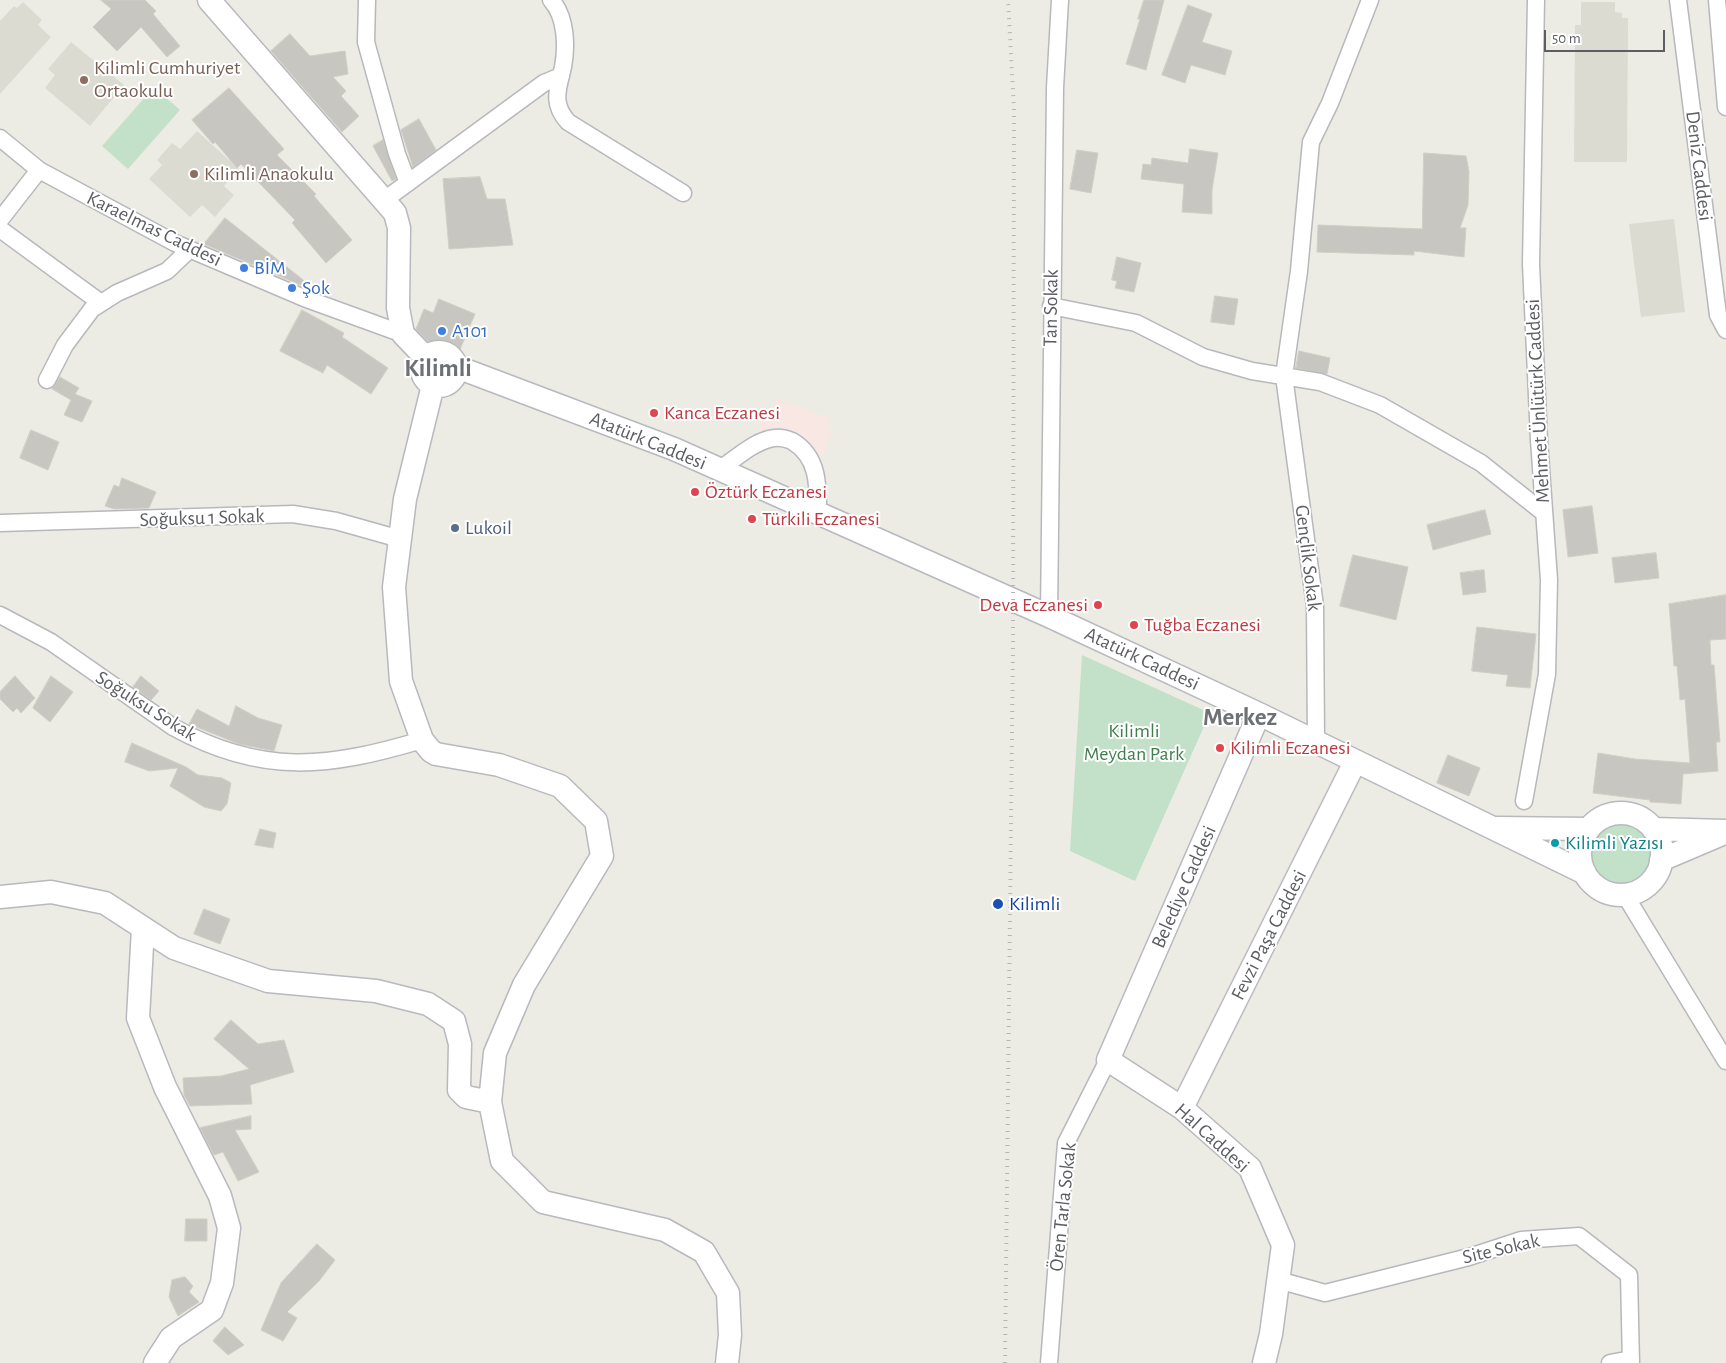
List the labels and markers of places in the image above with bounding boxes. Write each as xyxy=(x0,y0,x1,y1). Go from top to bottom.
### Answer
place label: Kilimli Cumhuriyet Ortaokulu xyxy=(94,56,240,103)
marker: Kilimli Cumhuriyet Ortaokulu xyxy=(78,74,90,86)
place label: Kilimli Anaokulu xyxy=(204,162,334,186)
marker: Kilimli Anaokulu xyxy=(188,168,200,180)
place label: BİM xyxy=(254,256,286,280)
marker: BİM xyxy=(238,262,250,274)
place label: Şok xyxy=(302,276,330,300)
marker: Şok xyxy=(286,282,298,294)
place label: A101 xyxy=(452,319,488,343)
marker: A101 xyxy=(436,325,448,337)
place label: Kanca Eczanesi xyxy=(664,401,780,425)
marker: Kanca Eczanesi xyxy=(648,407,660,419)
place label: Öztürk Eczanesi xyxy=(705,480,827,504)
marker: Öztürk Eczanesi xyxy=(689,486,701,498)
place label: Türkili Eczanesi xyxy=(762,507,880,531)
marker: Türkili Eczanesi xyxy=(746,513,758,525)
place label: Lukoil xyxy=(465,516,512,540)
marker: Lukoil xyxy=(449,522,461,534)
place label: Deva Eczanesi xyxy=(979,593,1088,617)
marker: Deva Eczanesi xyxy=(1092,599,1104,611)
place label: Tuğba Eczanesi xyxy=(1144,613,1261,637)
marker: Tuğba Eczanesi xyxy=(1128,619,1140,631)
place label: Kilimli Eczanesi xyxy=(1230,736,1351,760)
marker: Kilimli Eczanesi xyxy=(1214,742,1226,754)
place label: Kilimli Yazısı xyxy=(1565,831,1663,855)
marker: Kilimli Yazısı xyxy=(1549,837,1561,849)
place label: Kilimli xyxy=(1009,892,1060,916)
marker: Kilimli xyxy=(991,897,1005,911)

